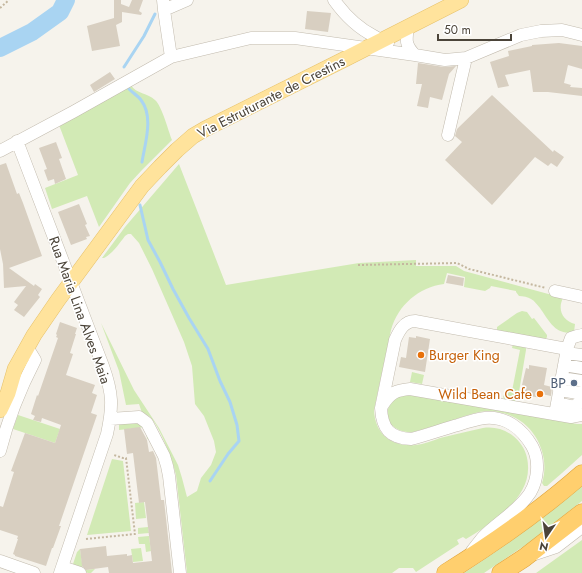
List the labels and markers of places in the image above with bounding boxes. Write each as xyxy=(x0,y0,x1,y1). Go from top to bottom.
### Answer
place label: Burger King xyxy=(429,345,500,365)
marker: Burger King xyxy=(416,350,426,360)
place label: BP xyxy=(551,373,566,393)
marker: BP xyxy=(569,378,579,388)
place label: Wild Bean Cafe xyxy=(438,384,532,404)
marker: Wild Bean Cafe xyxy=(535,389,545,399)

